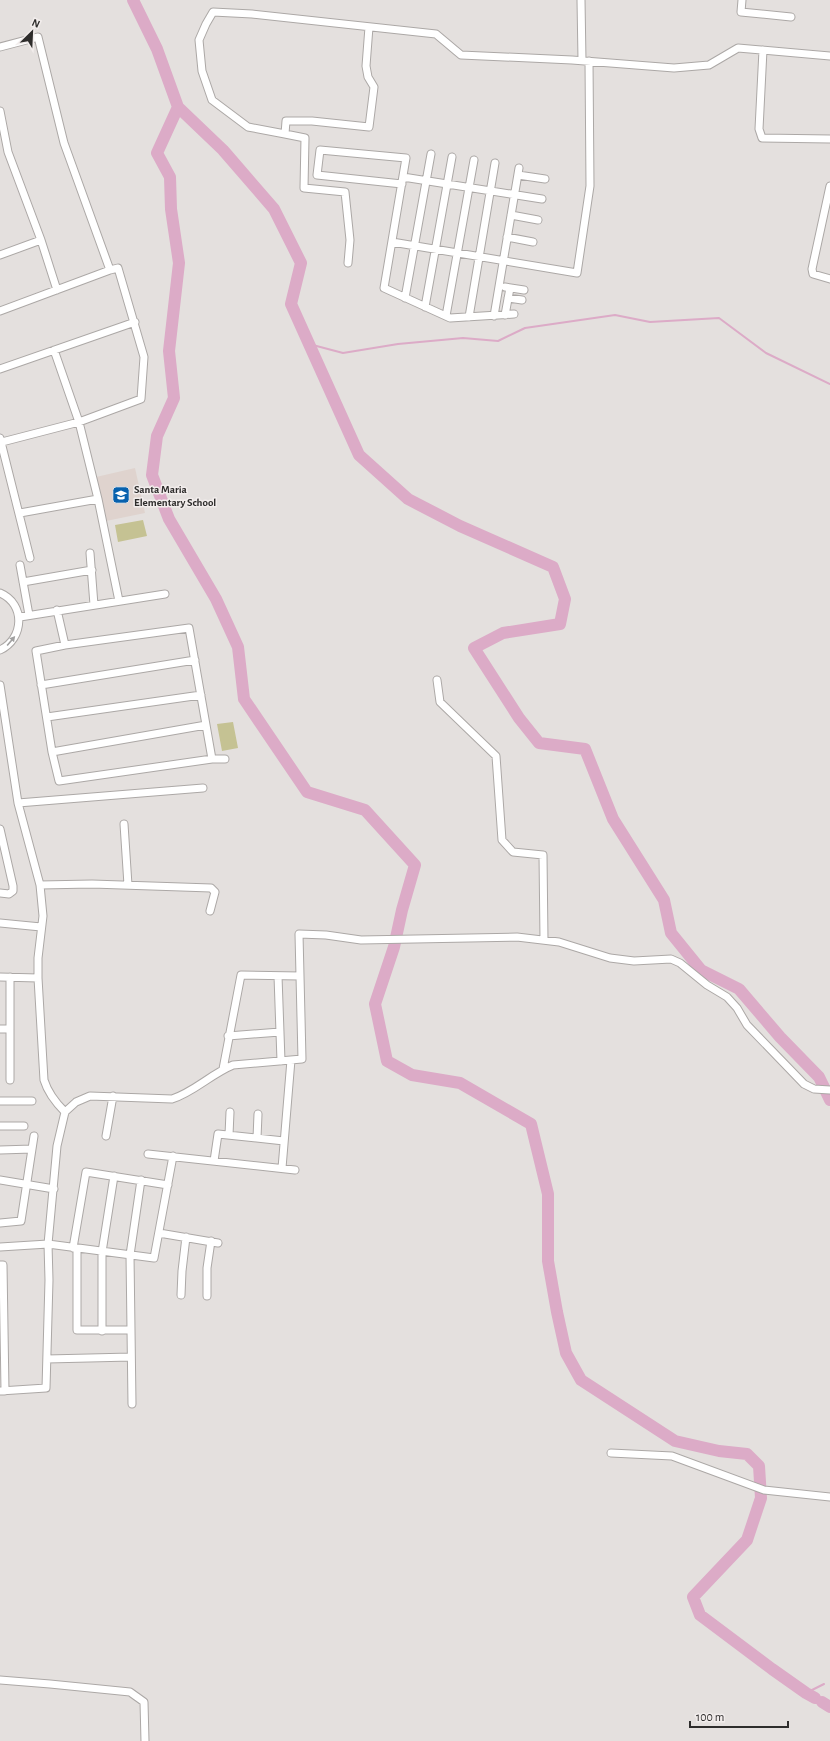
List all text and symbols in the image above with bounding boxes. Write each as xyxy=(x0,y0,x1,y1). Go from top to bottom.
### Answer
north arrow xyxy=(12,12,52,52)
text: N xyxy=(30,17,42,30)
place label: Santa Maria Elementary School xyxy=(134,484,216,508)
school or university icon: Santa Maria Elementary School xyxy=(111,485,131,505)
one-way arrow xyxy=(7,636,16,646)
scale bar xyxy=(690,1703,788,1729)
text: 100 m xyxy=(696,1711,724,1723)

